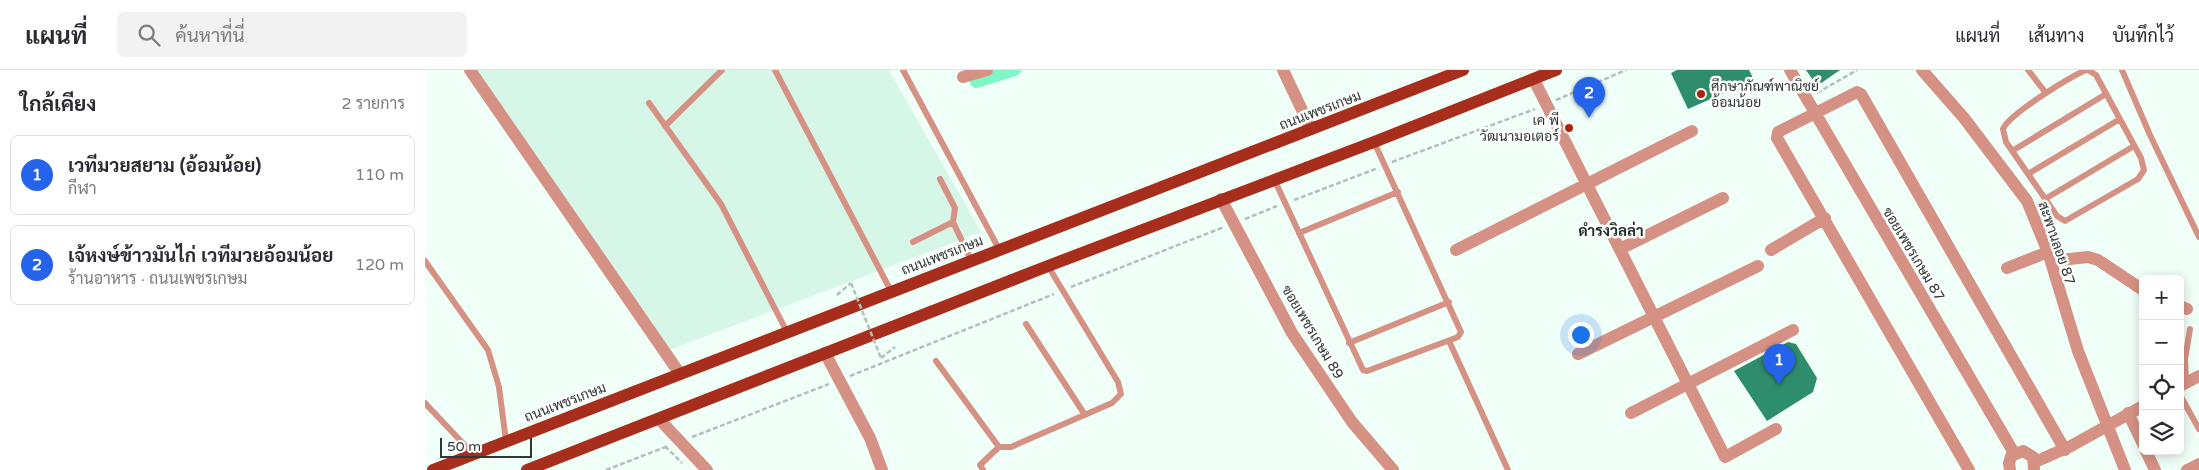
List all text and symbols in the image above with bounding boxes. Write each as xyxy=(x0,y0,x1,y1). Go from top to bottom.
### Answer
search box xyxy=(117,12,467,57)
icon: search xyxy=(135,21,163,49)
text: แผนที่ xyxy=(25,22,87,51)
text: ค้นหาที่นี่ xyxy=(175,25,245,47)
text: แผนที่ xyxy=(1955,25,2000,47)
text: เส้นทาง xyxy=(2028,25,2084,47)
text: บันทึกไว้ xyxy=(2112,25,2174,47)
pin: 2 xyxy=(1573,77,1605,118)
place label: ศึกษาภัณฑ์พาณิชย์ อ้อมน้อย xyxy=(1711,77,1819,111)
street label: ถนนเพชรเกษม xyxy=(1277,87,1363,134)
marker: ศึกษาภัณฑ์พาณิชย์ อ้อมน้อย xyxy=(1695,88,1707,100)
text: ใกล้เคียง xyxy=(20,92,96,117)
text: 2 รายการ xyxy=(341,94,405,114)
place label: เค พี วัฒนามอเตอร์ xyxy=(1480,111,1559,145)
marker: เค พี วัฒนามอเตอร์ xyxy=(1563,122,1575,134)
text: เวทีมวยสยาม (อ้อมน้อย) xyxy=(68,155,261,177)
text: 1 xyxy=(32,165,42,185)
text: 110 m xyxy=(355,165,404,185)
text: กีฬา xyxy=(68,179,97,199)
street label: สะพานลอย 87 xyxy=(2034,199,2079,287)
street label: ซอยเพชรเกษม 87 xyxy=(1879,204,1948,304)
district label: ดำรงวิลล่า xyxy=(1578,221,1644,240)
street label: ถนนเพชรเกษม xyxy=(899,232,985,279)
text: เจ้หงษ์ข้าวมันไก่ เวทีมวยอ้อมน้อย xyxy=(68,245,333,267)
text: 2 xyxy=(32,255,42,275)
text: 120 m xyxy=(355,255,404,275)
text: ร้านอาหาร · ถนนเพชรเกษม xyxy=(68,269,247,289)
map controls xyxy=(2139,275,2184,455)
button: + xyxy=(2139,275,2184,320)
street label: ซอยเพชรเกษม 89 xyxy=(1278,282,1347,382)
button: − xyxy=(2139,320,2184,365)
your location xyxy=(1568,322,1594,348)
pin: 1 xyxy=(1763,344,1795,385)
button: locate xyxy=(2139,365,2184,410)
street label: ถนนเพชรเกษม xyxy=(522,379,608,426)
button: layers xyxy=(2139,410,2184,455)
scale bar xyxy=(440,435,533,458)
text: 50 m xyxy=(447,438,481,455)

